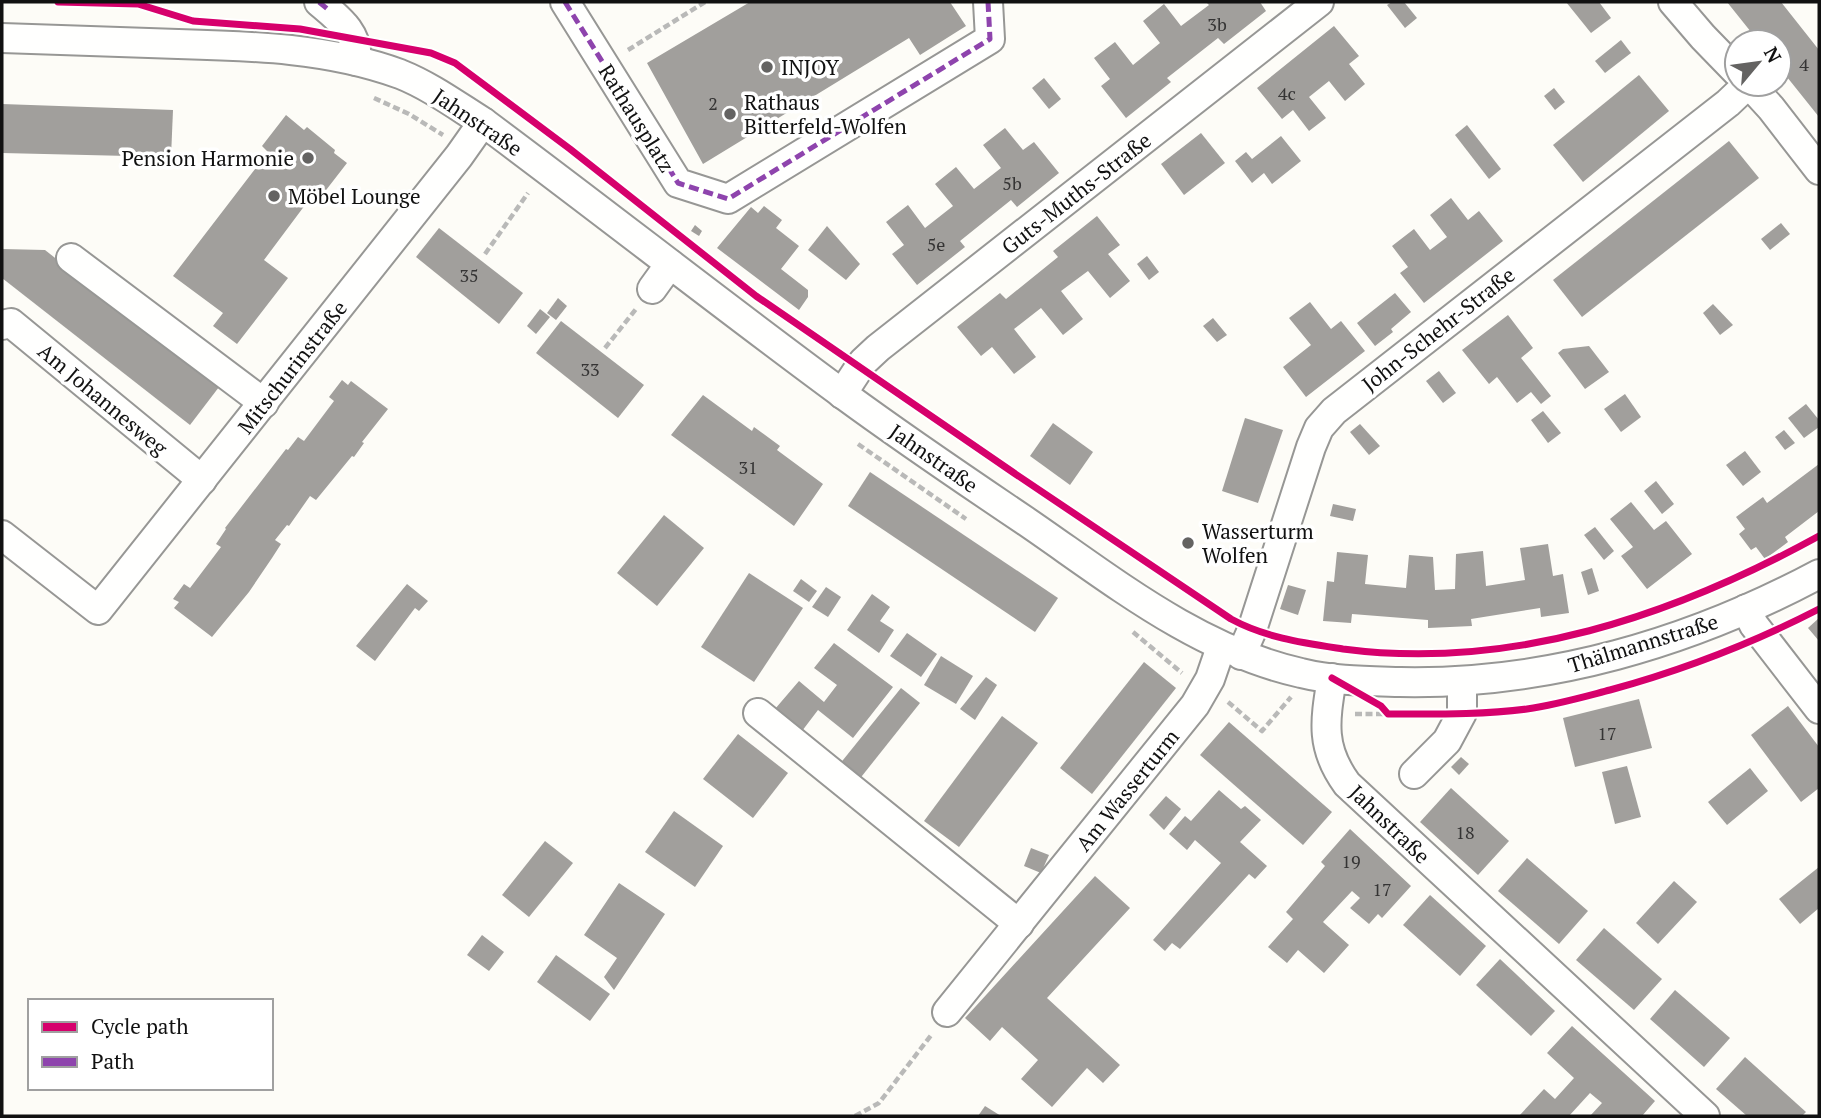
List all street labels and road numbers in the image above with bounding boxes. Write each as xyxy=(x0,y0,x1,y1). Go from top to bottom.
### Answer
street label: Rathausplatz xyxy=(593,59,681,177)
street label: Jahnstraße xyxy=(428,82,528,162)
street label: Guts-Muths-Straße xyxy=(996,126,1156,260)
street label: John-Schehr-Straße xyxy=(1356,261,1520,397)
street label: Mitschurinstraße xyxy=(231,295,353,439)
street label: Am Johannesweg xyxy=(33,337,174,462)
street label: Jahnstraße xyxy=(884,417,984,499)
street label: Thälmannstraße xyxy=(1565,607,1721,679)
street label: Am Wasserturm xyxy=(1069,723,1185,857)
street label: Jahnstraße xyxy=(1344,778,1436,870)

